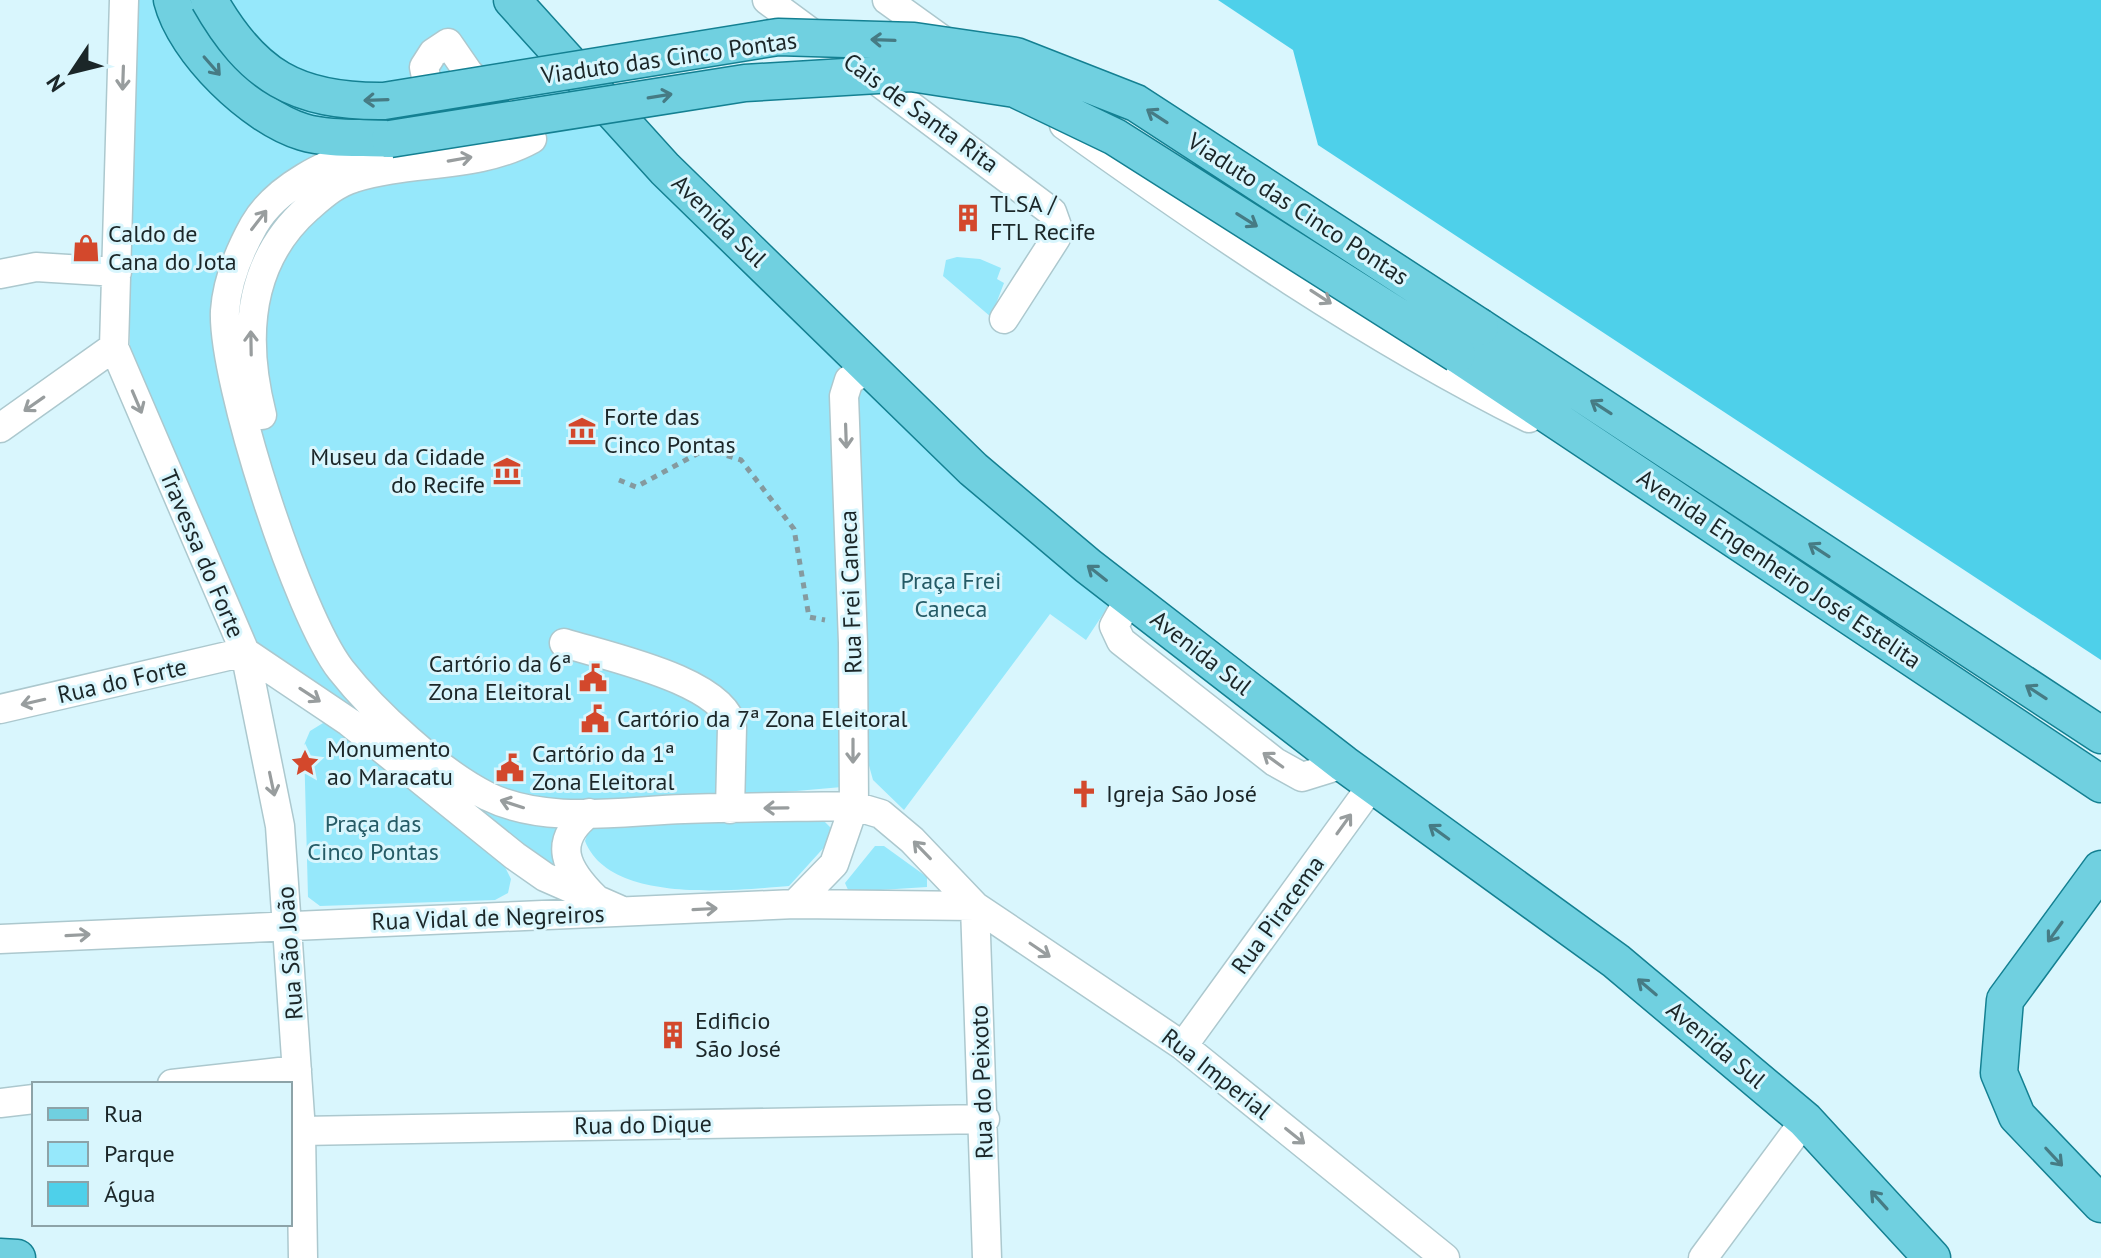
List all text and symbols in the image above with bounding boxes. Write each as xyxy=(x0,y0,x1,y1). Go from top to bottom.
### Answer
street label: Viaduto das Cinco Pontas xyxy=(538,24,799,91)
north arrow xyxy=(32,32,112,112)
one-way arrow xyxy=(870,32,897,48)
street label: Cais de Santa Rita xyxy=(837,46,1005,179)
one-way arrow xyxy=(203,55,221,75)
one-way arrow xyxy=(115,64,130,91)
text: N xyxy=(40,70,71,97)
one-way arrow xyxy=(647,88,672,103)
one-way arrow xyxy=(363,93,390,108)
one-way arrow xyxy=(1146,108,1169,124)
street label: Viaduto das Cinco Pontas xyxy=(1181,125,1415,292)
one-way arrow xyxy=(447,151,473,166)
street label: Avenida Sul xyxy=(665,168,773,274)
place label: TLSA / FTL Recife xyxy=(990,188,1095,247)
building icon: TLSA / FTL Recife xyxy=(953,203,983,233)
one-way arrow xyxy=(251,210,268,231)
one-way arrow xyxy=(1235,212,1257,229)
place label: Caldo de Cana do Jota xyxy=(108,218,237,277)
shop icon: Caldo de Cana do Jota xyxy=(71,233,101,263)
one-way arrow xyxy=(1309,289,1332,305)
one-way arrow xyxy=(243,330,259,357)
one-way arrow xyxy=(131,389,146,413)
one-way arrow xyxy=(24,395,45,412)
one-way arrow xyxy=(1591,399,1613,415)
place label: Forte das Cinco Pontas xyxy=(604,401,736,460)
museum icon: Forte das Cinco Pontas xyxy=(567,416,597,446)
one-way arrow xyxy=(838,422,853,449)
place label: Museu da Cidade do Recife xyxy=(310,441,485,500)
museum icon: Museu da Cidade do Recife xyxy=(492,456,522,486)
street label: Avenida Engenheiro José Estelita xyxy=(1631,462,1927,675)
street label: Travessa do Forte xyxy=(153,465,252,642)
street label: Rua Frei Caneca xyxy=(832,510,869,674)
one-way arrow xyxy=(1808,541,1830,558)
park label: Praça Frei Caneca xyxy=(901,565,1001,624)
one-way arrow xyxy=(1087,565,1108,582)
street label: Avenida Sul xyxy=(1144,603,1258,702)
place label: Cartório da 6ª Zona Eleitoral xyxy=(429,648,571,707)
street label: Rua do Forte xyxy=(54,651,190,710)
public building icon: Cartório da 6ª Zona Eleitoral xyxy=(578,663,608,693)
one-way arrow xyxy=(2025,684,2048,700)
one-way arrow xyxy=(298,687,321,703)
one-way arrow xyxy=(20,695,46,710)
place label: Cartório da 7ª Zona Eleitoral xyxy=(617,703,908,734)
public building icon: Cartório da 7ª Zona Eleitoral xyxy=(580,704,610,734)
place label: Monumento ao Maracatu xyxy=(327,733,453,792)
one-way arrow xyxy=(846,737,861,764)
place label: Cartório da 1ª Zona Eleitoral xyxy=(532,738,674,797)
place icon: Monumento ao Maracatu xyxy=(290,748,320,778)
one-way arrow xyxy=(1263,751,1285,768)
public building icon: Cartório da 1ª Zona Eleitoral xyxy=(495,753,525,783)
one-way arrow xyxy=(265,770,280,796)
place label: Igreja São José xyxy=(1106,778,1257,809)
church icon: Igreja São José xyxy=(1069,779,1099,809)
one-way arrow xyxy=(500,796,526,811)
one-way arrow xyxy=(763,800,790,815)
park label: Praça das Cinco Pontas xyxy=(307,808,439,867)
one-way arrow xyxy=(1335,814,1352,835)
one-way arrow xyxy=(1428,823,1450,840)
one-way arrow xyxy=(912,840,931,860)
street label: Rua Piracema xyxy=(1224,849,1331,980)
street label: Rua São João xyxy=(269,885,310,1021)
street label: Rua Vidal de Negreiros xyxy=(371,898,605,937)
one-way arrow xyxy=(691,901,718,916)
one-way arrow xyxy=(2047,921,2064,942)
one-way arrow xyxy=(64,928,91,943)
one-way arrow xyxy=(1029,942,1051,958)
one-way arrow xyxy=(1637,978,1658,996)
street label: Avenida Sul xyxy=(1660,994,1772,1095)
street label: Rua do Peixoto xyxy=(963,1004,1000,1160)
place label: Edificio São José xyxy=(695,1005,781,1064)
building icon: Edificio São José xyxy=(658,1020,688,1050)
street label: Rua Imperial xyxy=(1155,1021,1277,1126)
legend xyxy=(32,1082,292,1226)
text: Rua xyxy=(104,1098,143,1129)
street label: Rua do Dique xyxy=(574,1108,712,1141)
one-way arrow xyxy=(1284,1127,1305,1145)
text: Parque xyxy=(104,1138,175,1169)
one-way arrow xyxy=(2045,1147,2064,1167)
text: Água xyxy=(104,1178,155,1209)
one-way arrow xyxy=(1871,1191,1889,1211)

